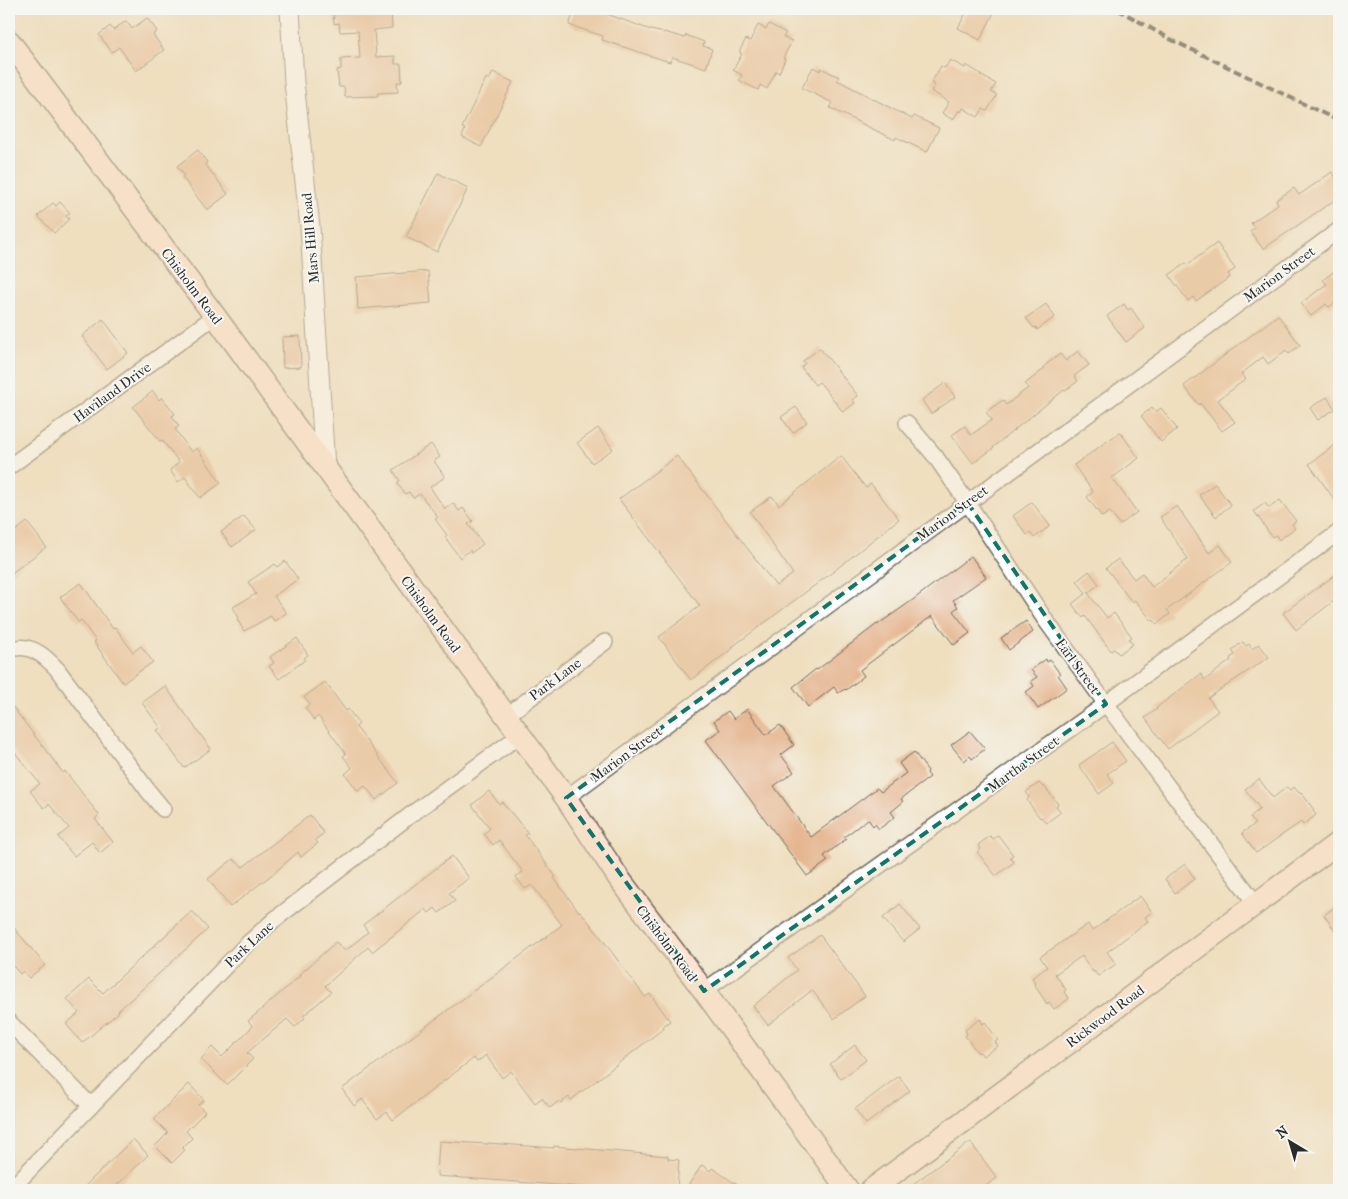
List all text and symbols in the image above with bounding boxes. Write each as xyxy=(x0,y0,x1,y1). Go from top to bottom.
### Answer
street label: Mars Hill Road xyxy=(298,192,323,284)
street label: Marion Street xyxy=(1240,243,1318,306)
street label: Chisholm Road xyxy=(157,245,226,328)
street label: Haviland Drive xyxy=(70,359,154,426)
street label: Marion Street xyxy=(913,482,991,545)
street label: Chisholm Road xyxy=(397,572,464,656)
street label: Earl Street xyxy=(1052,635,1103,697)
street label: Park Lane xyxy=(526,654,585,704)
street label: Marion Street xyxy=(587,723,665,786)
street label: Martha Street xyxy=(984,733,1063,796)
street label: Chisholm Road xyxy=(632,902,701,985)
street label: Park Lane xyxy=(221,917,277,971)
street label: Rickwood Road xyxy=(1063,981,1148,1051)
north arrow xyxy=(1266,1116,1316,1166)
text: N xyxy=(1273,1122,1292,1142)

